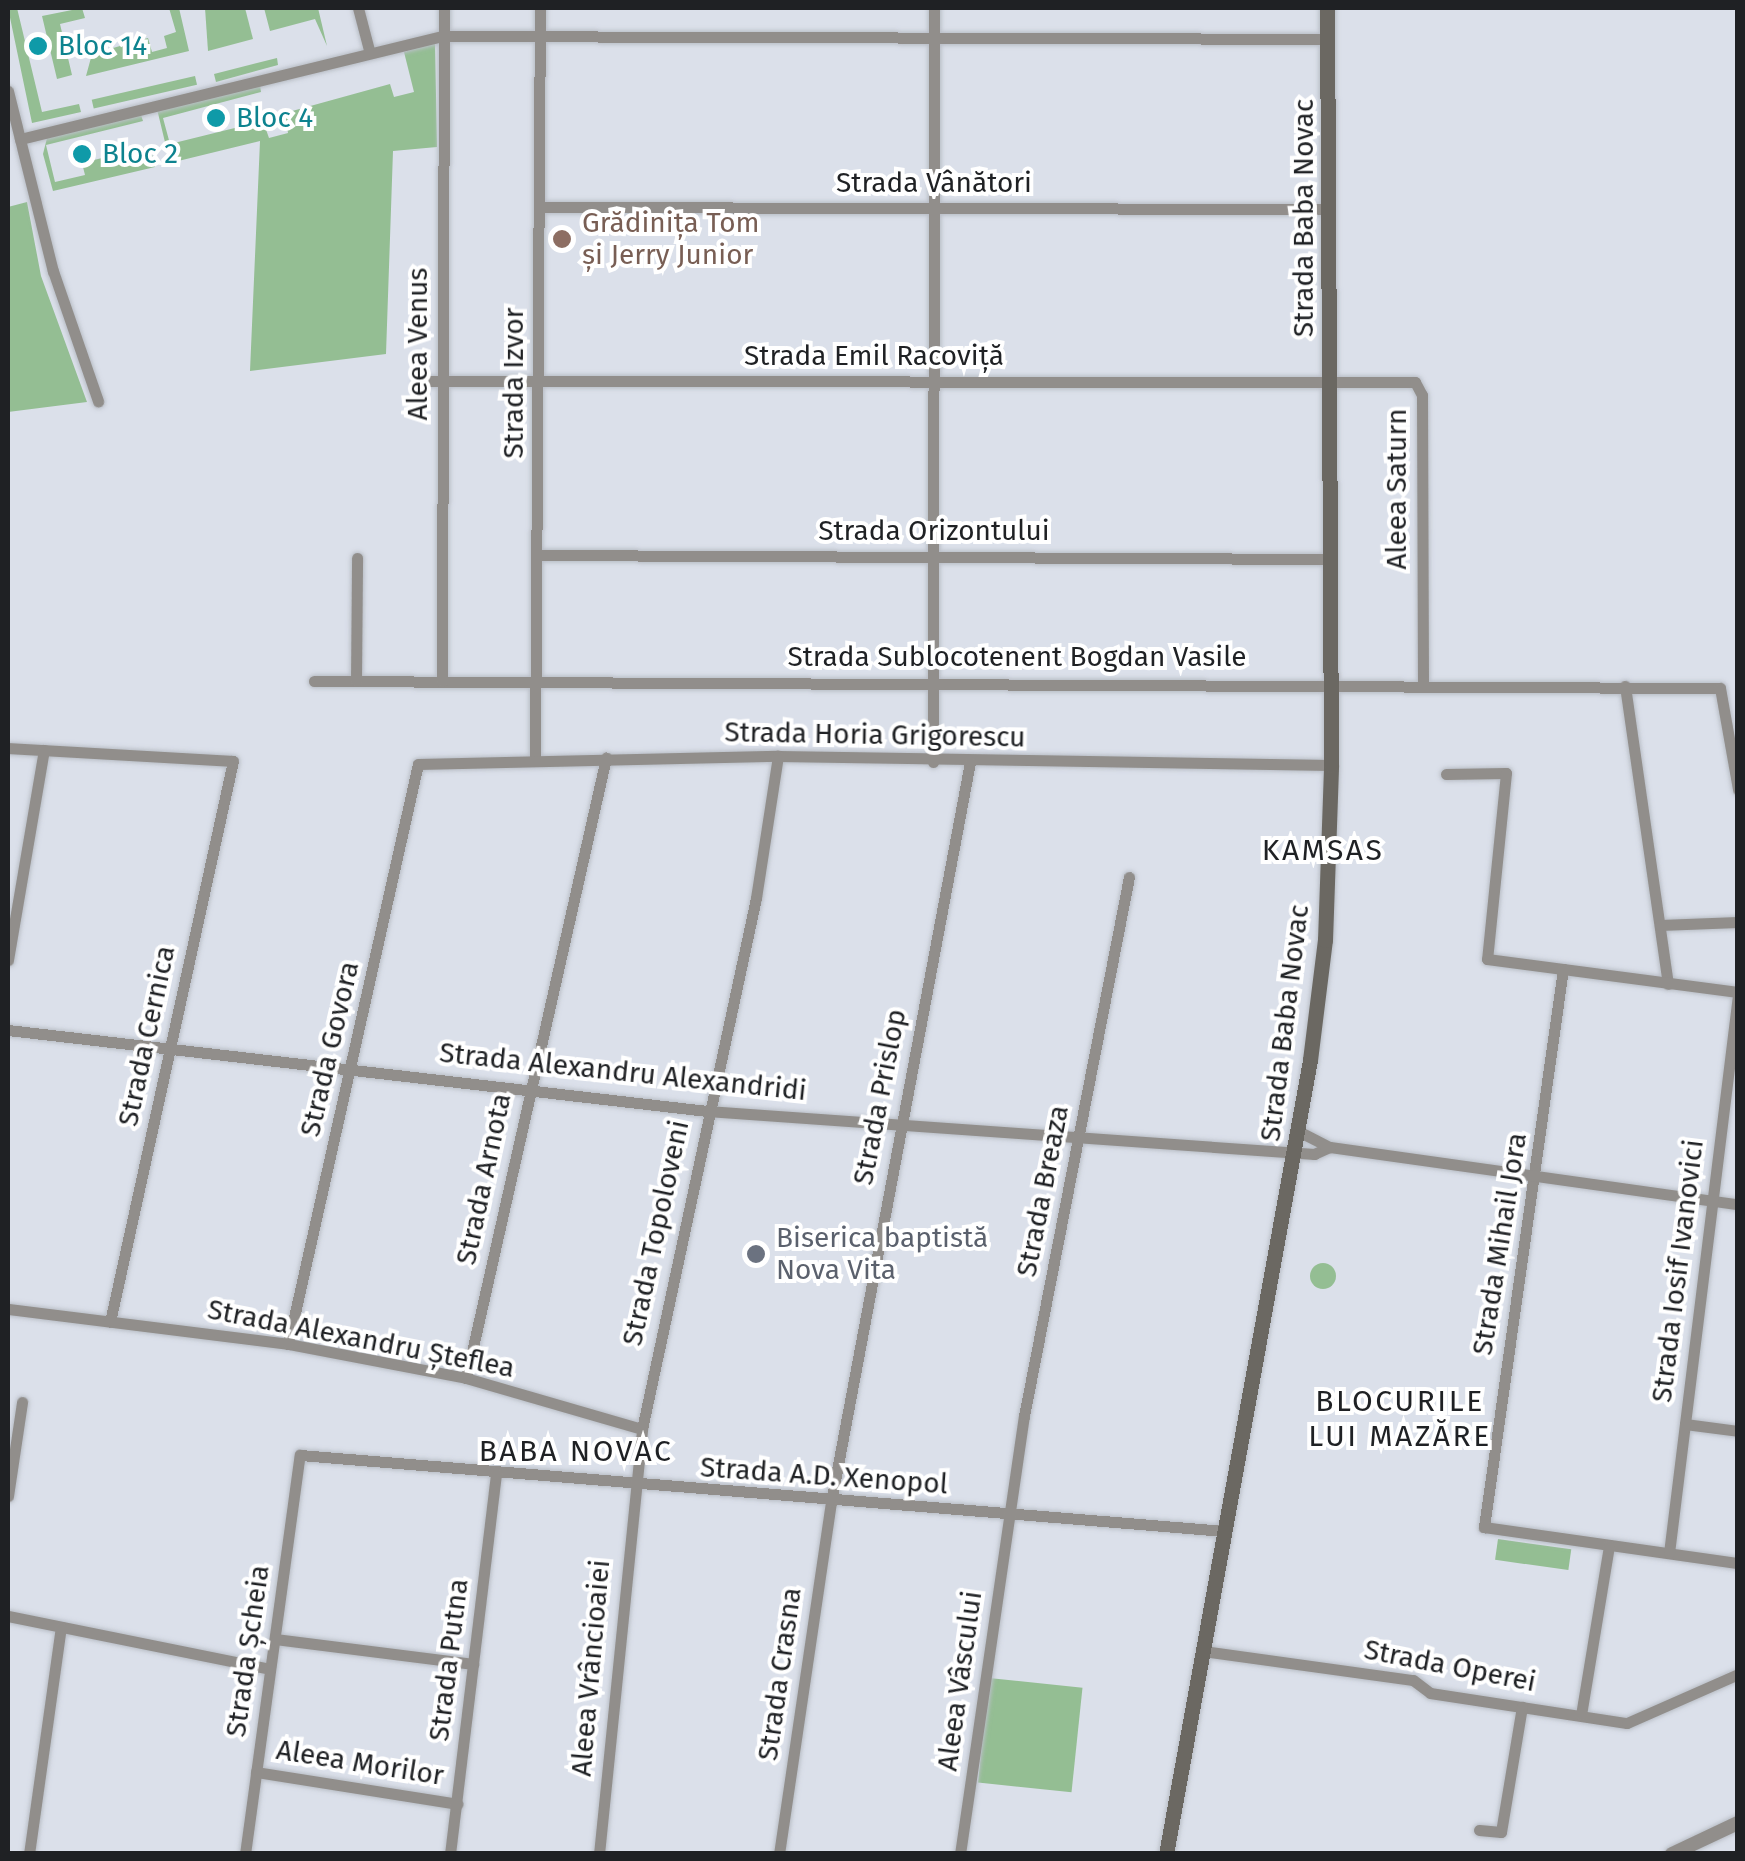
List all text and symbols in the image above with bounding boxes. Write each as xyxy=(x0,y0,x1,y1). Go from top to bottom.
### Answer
place label: Bloc 14 xyxy=(58,29,147,63)
marker: Bloc 14 xyxy=(27,35,49,57)
street label: Strada Baba Novac xyxy=(1287,99,1321,337)
place label: Bloc 4 xyxy=(236,101,313,135)
marker: Bloc 4 xyxy=(205,107,227,129)
place label: Bloc 2 xyxy=(102,137,178,171)
marker: Bloc 2 xyxy=(71,143,93,165)
street label: Strada Vânători xyxy=(836,166,1032,200)
place label: Grădinița Tom și Jerry Junior xyxy=(582,206,760,272)
marker: Grădinița Tom și Jerry Junior xyxy=(551,228,573,250)
street label: Aleea Venus xyxy=(401,268,435,420)
street label: Strada Izvor xyxy=(497,307,531,459)
street label: Strada Emil Racoviță xyxy=(744,339,1004,373)
street label: Aleea Saturn xyxy=(1380,408,1414,570)
street label: Strada Orizontului xyxy=(818,514,1050,548)
street label: Strada Sublocotenent Bogdan Vasile xyxy=(787,640,1247,674)
street label: Strada Horia Grigorescu xyxy=(724,716,1026,754)
district label: KAMSAS xyxy=(1262,832,1384,868)
street label: Strada Baba Novac xyxy=(1254,903,1316,1143)
street label: Strada Cernica xyxy=(111,943,183,1129)
street label: Strada Govora xyxy=(294,958,366,1140)
street label: Strada Prislop xyxy=(846,1006,914,1188)
street label: Strada Alexandru Alexandridi xyxy=(438,1036,808,1108)
street label: Strada Arnota xyxy=(449,1090,519,1268)
street label: Strada Breaza xyxy=(1010,1102,1076,1280)
street label: Strada Topoloveni xyxy=(616,1117,696,1349)
street label: Strada Mihail Jora xyxy=(1466,1130,1534,1358)
street label: Strada Iosif Ivanovici xyxy=(1645,1138,1711,1404)
place label: Biserica baptistă Nova Vita xyxy=(776,1221,988,1287)
marker: Biserica baptistă Nova Vita xyxy=(745,1243,767,1265)
street label: Strada Alexandru Șteflea xyxy=(205,1293,517,1385)
district label: BLOCURILE LUI MAZĂRE xyxy=(1308,1383,1492,1454)
district label: BABA NOVAC xyxy=(479,1433,673,1469)
street label: Strada A.D. Xenopol xyxy=(699,1451,949,1501)
street label: Aleea Vrâncioaiei xyxy=(565,1558,617,1778)
street label: Strada Șcheia xyxy=(219,1563,277,1739)
street label: Strada Putna xyxy=(422,1577,476,1743)
street label: Strada Crasna xyxy=(751,1585,809,1763)
street label: Aleea Vâscului xyxy=(931,1589,989,1773)
street label: Strada Operei xyxy=(1361,1633,1539,1699)
street label: Aleea Morilor xyxy=(274,1733,446,1793)

